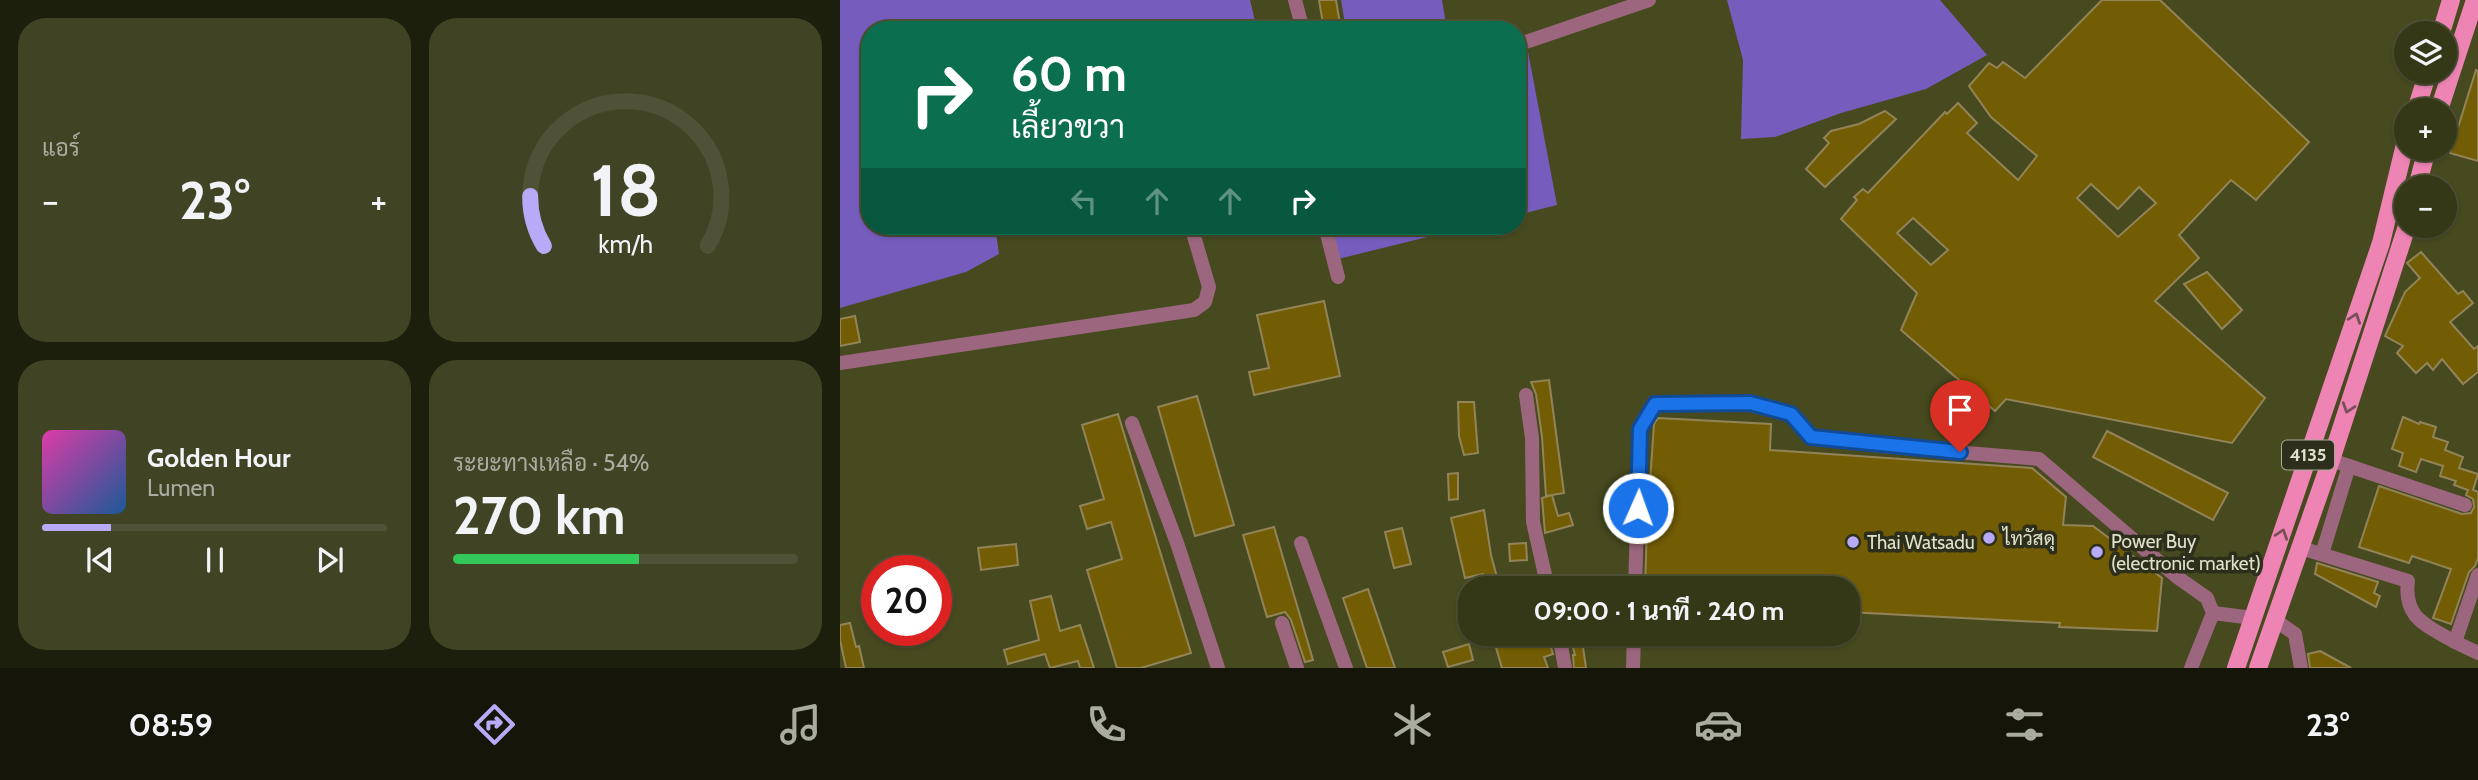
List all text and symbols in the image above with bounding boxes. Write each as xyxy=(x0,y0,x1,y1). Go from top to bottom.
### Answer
map controls xyxy=(2394,21,2457,238)
button: layers xyxy=(2394,21,2457,84)
text: 60 m xyxy=(1011,44,1127,103)
icon: right xyxy=(896,49,987,140)
button: + xyxy=(2394,98,2457,161)
text: เลี้ยวขวา xyxy=(1011,107,1125,146)
text: แอร์ xyxy=(42,134,80,162)
text: 18 xyxy=(590,146,661,234)
text: 23° xyxy=(179,169,250,232)
button: − xyxy=(2394,175,2457,238)
text: − xyxy=(42,177,59,224)
text: + xyxy=(370,177,387,224)
icon: left xyxy=(1065,182,1103,220)
icon: ahead xyxy=(1138,182,1176,220)
icon: ahead xyxy=(1211,182,1249,220)
icon: right xyxy=(1284,182,1322,220)
text: km/h xyxy=(598,229,653,259)
one-way arrow xyxy=(2347,313,2361,325)
pin xyxy=(1930,380,1990,452)
icon: arrive xyxy=(1941,391,1979,429)
one-way arrow xyxy=(2342,402,2356,414)
road number: 4135 xyxy=(2282,440,2334,470)
text: Golden Hour xyxy=(147,442,290,474)
text: ระยะทางเหลือ · 54% xyxy=(453,449,649,477)
position arrow xyxy=(1601,471,1675,545)
text: Lumen xyxy=(147,474,215,502)
text: 270 km xyxy=(453,484,625,547)
place label: ไทวัสดุ xyxy=(2001,526,2055,551)
one-way arrow xyxy=(2274,528,2288,540)
marker: ไทวัสดุ xyxy=(1981,530,1997,546)
place label: Power Buy (electronic market) xyxy=(2111,530,2261,575)
place label: Thai Watsadu xyxy=(1867,531,1975,554)
marker: Thai Watsadu xyxy=(1845,534,1861,550)
icon: previous xyxy=(81,541,119,579)
icon: pause xyxy=(196,541,234,579)
icon: next xyxy=(311,541,349,579)
marker: Power Buy (electronic market) xyxy=(2089,544,2105,560)
speed limit sign: 20 xyxy=(861,555,952,646)
text: 09:00 · 1 นาที · 240 m xyxy=(1534,595,1784,627)
icon: directions xyxy=(470,700,519,749)
icon: music xyxy=(776,700,825,749)
icon: phone xyxy=(1082,700,1131,749)
icon: climate xyxy=(1388,700,1437,749)
icon: car xyxy=(1694,700,1743,749)
icon: filters xyxy=(2000,700,2049,749)
text: 08:59 xyxy=(129,705,213,744)
text: 23° xyxy=(2306,705,2349,744)

